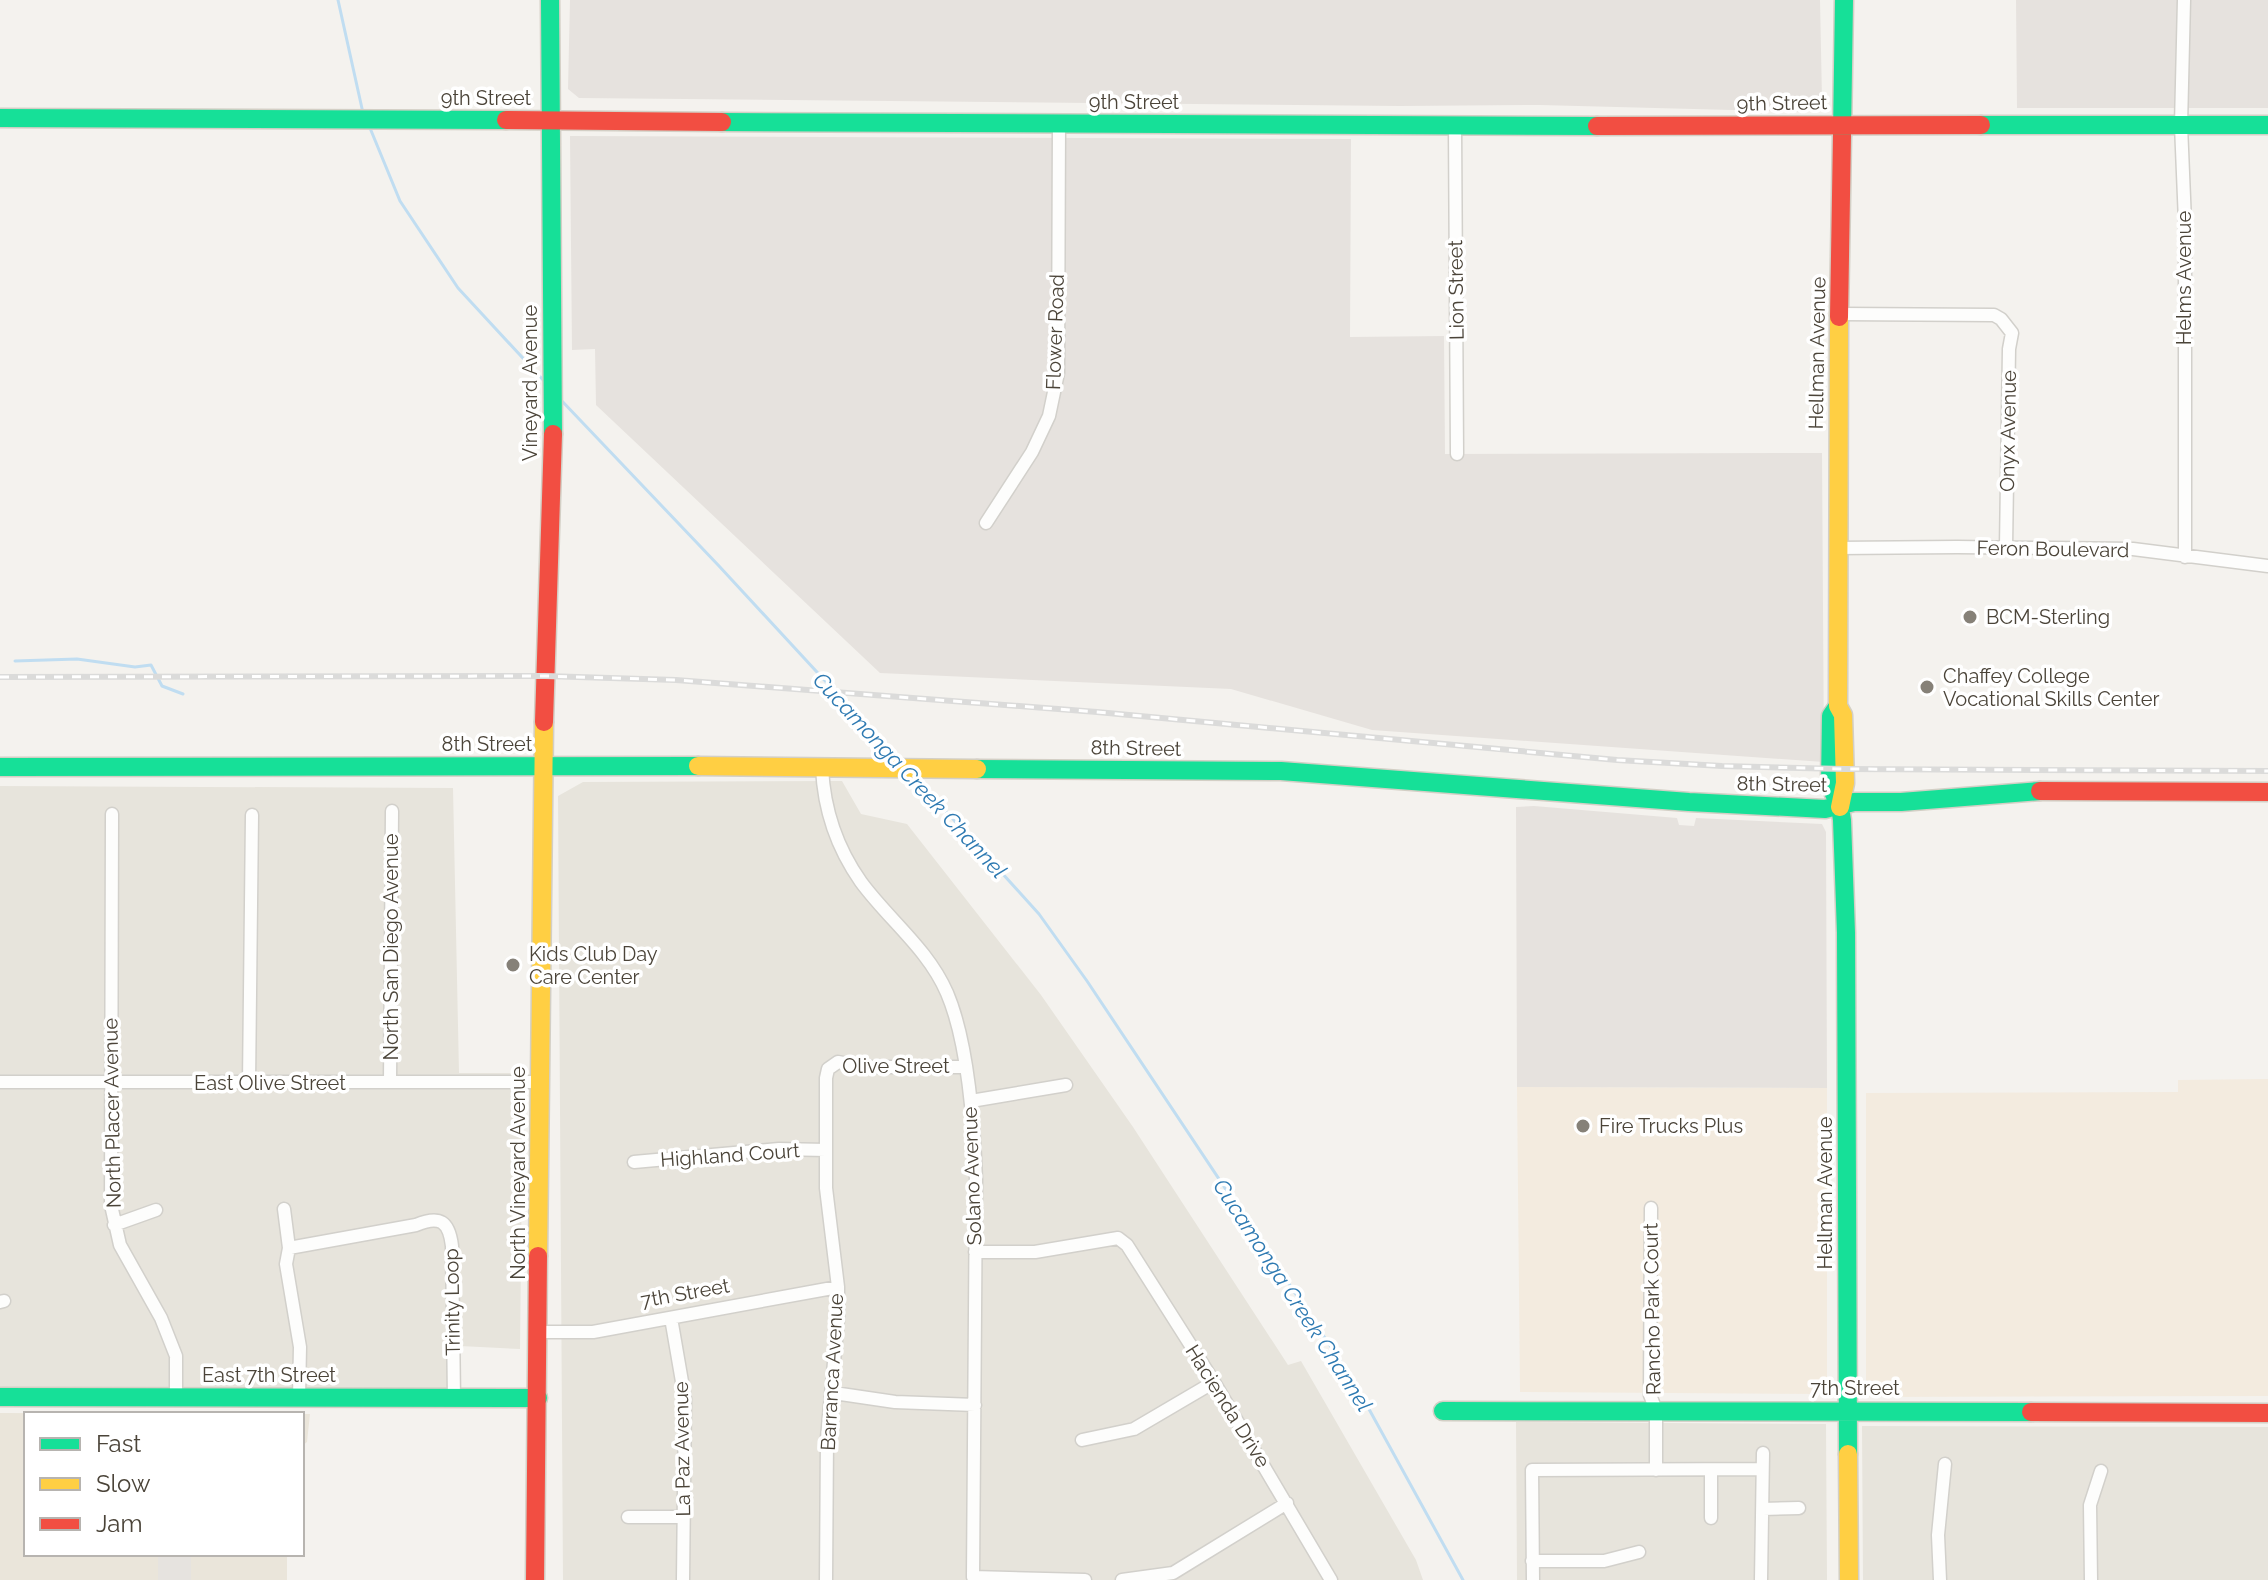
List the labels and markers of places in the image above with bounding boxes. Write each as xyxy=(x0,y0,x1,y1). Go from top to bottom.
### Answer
place label: BCM-Sterling xyxy=(1986,605,2110,629)
marker: BCM-Sterling xyxy=(1961,608,1979,626)
place label: Chaffey College Vocational Skills Center xyxy=(1943,664,2159,711)
marker: Chaffey College Vocational Skills Center xyxy=(1918,678,1936,696)
place label: Kids Club Day Care Center xyxy=(529,942,658,989)
marker: Kids Club Day Care Center xyxy=(504,956,522,974)
place label: Fire Trucks Plus xyxy=(1599,1114,1743,1138)
marker: Fire Trucks Plus xyxy=(1574,1117,1592,1135)

